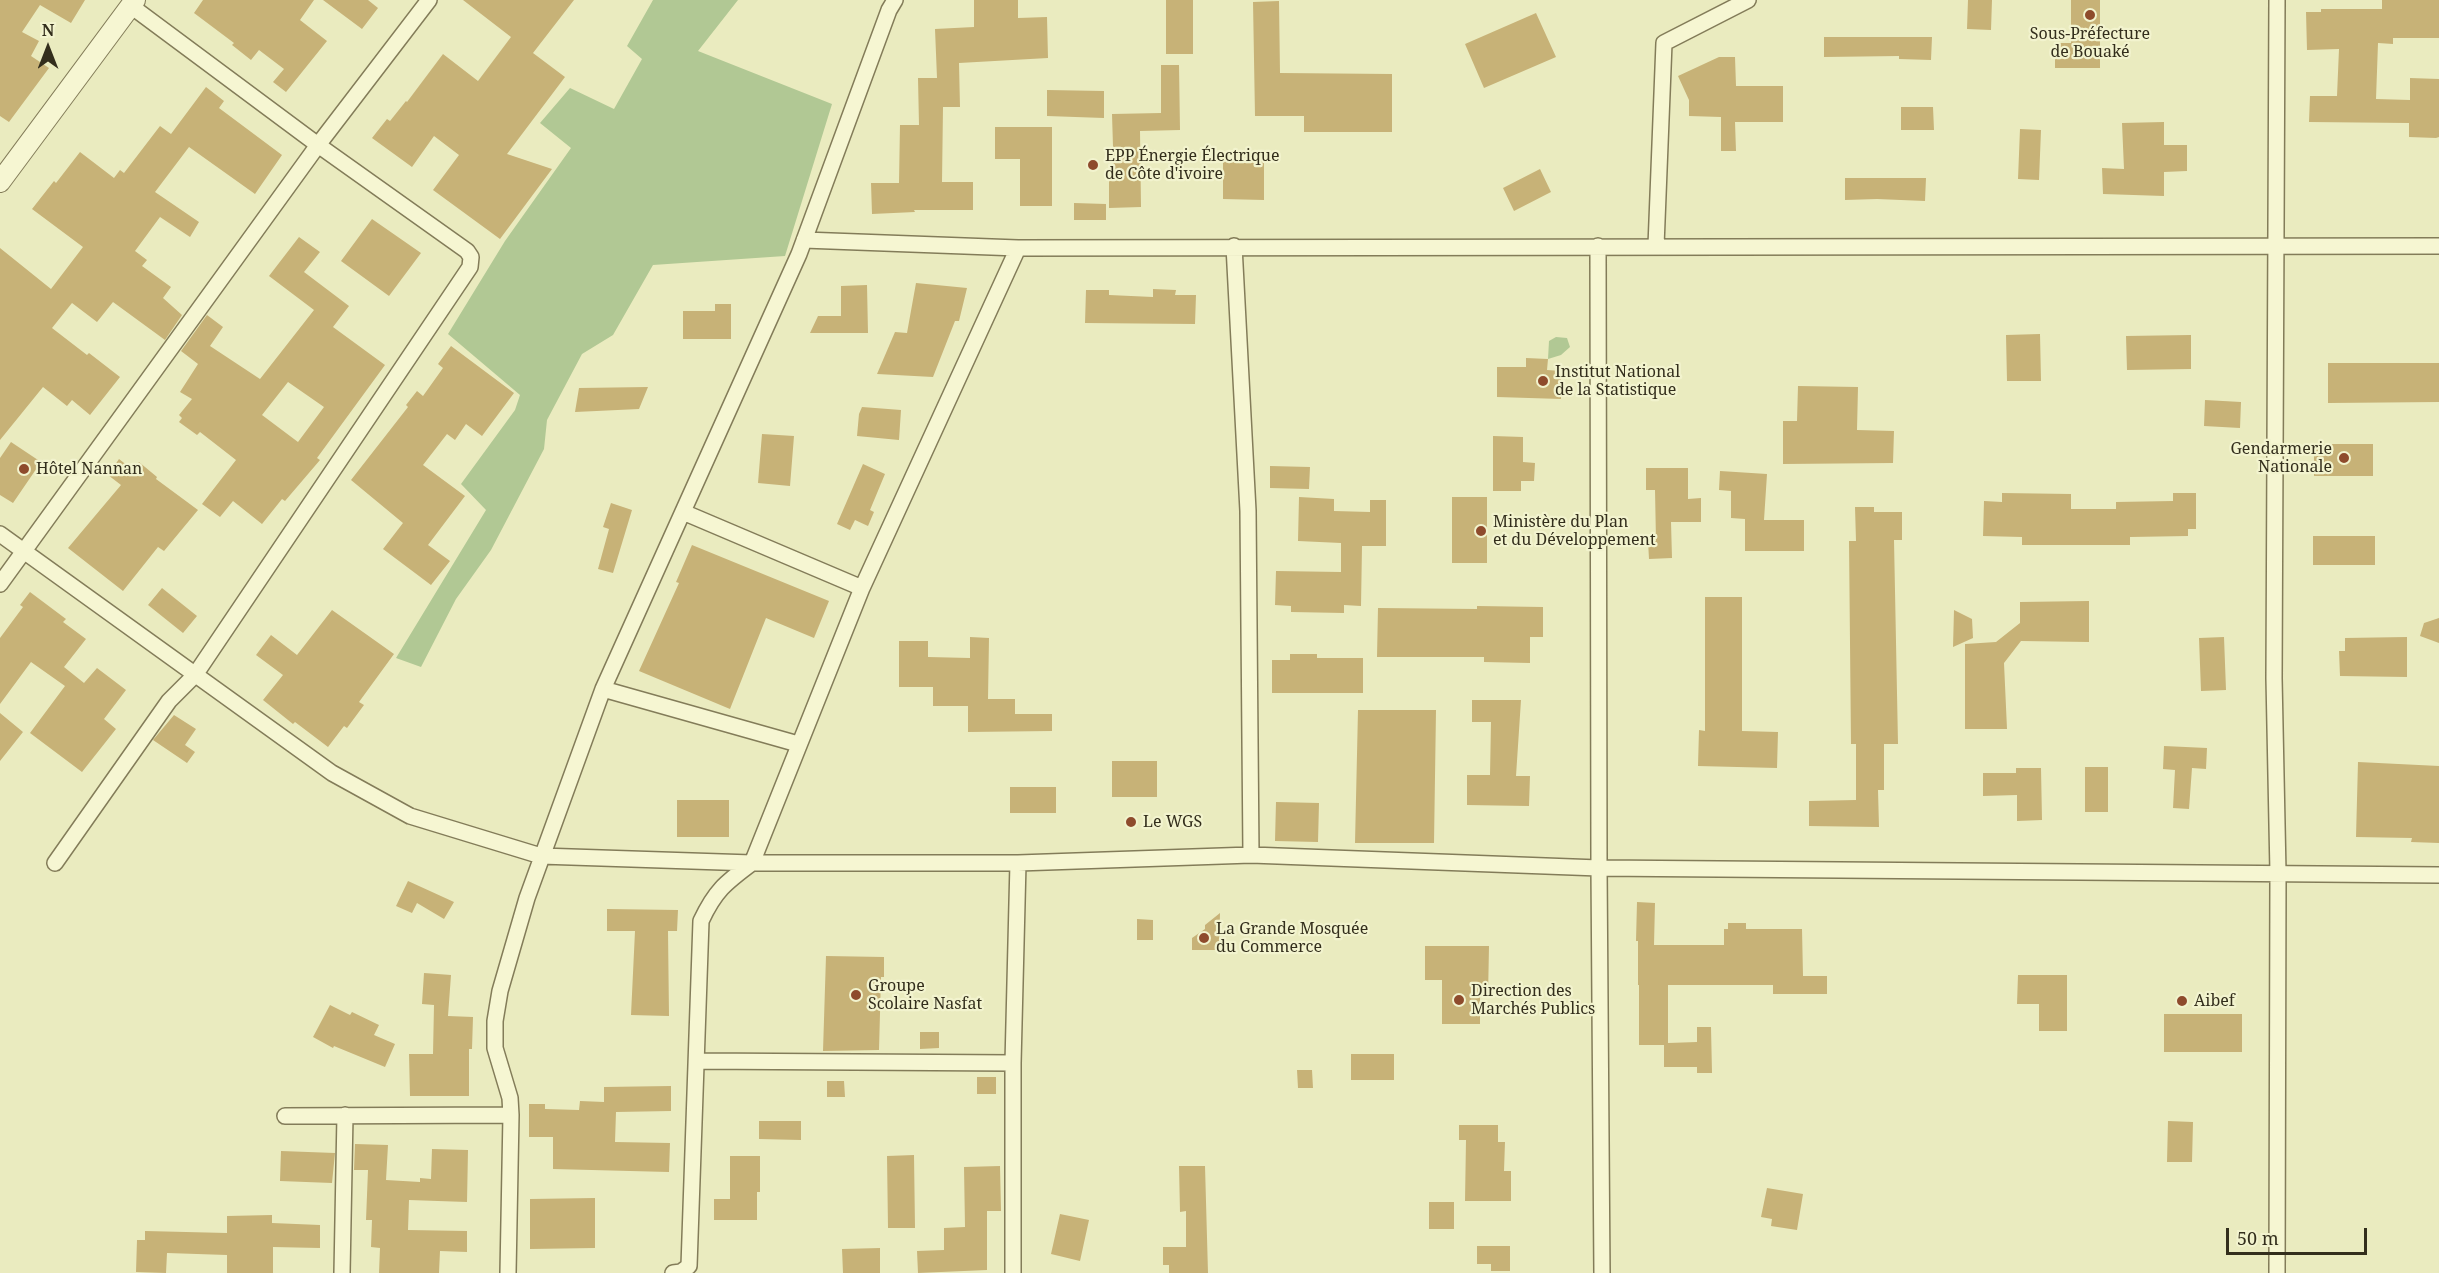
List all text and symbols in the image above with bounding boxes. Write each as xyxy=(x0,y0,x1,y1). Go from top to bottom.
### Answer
marker: Sous-Préfecture de Bouaké xyxy=(2083,8,2097,22)
north arrow xyxy=(18,18,78,78)
text: N xyxy=(42,19,54,41)
place label: Sous-Préfecture de Bouaké xyxy=(2030,24,2150,62)
place label: EPP Énergie Électrique de Côte d'ivoire xyxy=(1105,146,1279,184)
marker: EPP Énergie Électrique de Côte d'ivoire xyxy=(1086,158,1100,172)
place label: Institut National de la Statistique xyxy=(1555,362,1680,400)
marker: Institut National de la Statistique xyxy=(1536,374,1550,388)
place label: Gendarmerie Nationale xyxy=(2230,439,2332,477)
marker: Gendarmerie Nationale xyxy=(2337,451,2351,465)
place label: Hôtel Nannan xyxy=(36,459,142,479)
marker: Hôtel Nannan xyxy=(17,462,31,476)
place label: Ministère du Plan et du Développement xyxy=(1493,512,1656,550)
marker: Ministère du Plan et du Développement xyxy=(1474,524,1488,538)
place label: Le WGS xyxy=(1143,812,1202,832)
marker: Le WGS xyxy=(1124,815,1138,829)
place label: La Grande Mosquée du Commerce xyxy=(1216,919,1368,957)
marker: La Grande Mosquée du Commerce xyxy=(1197,931,1211,945)
place label: Groupe Scolaire Nasfat xyxy=(868,976,982,1014)
place label: Direction des Marchés Publics xyxy=(1471,981,1595,1019)
marker: Groupe Scolaire Nasfat xyxy=(849,988,863,1002)
place label: Aibef xyxy=(2194,991,2235,1011)
marker: Direction des Marchés Publics xyxy=(1452,993,1466,1007)
marker: Aibef xyxy=(2175,994,2189,1008)
scale bar xyxy=(2229,1216,2370,1254)
text: 50 m xyxy=(2237,1226,2279,1250)

